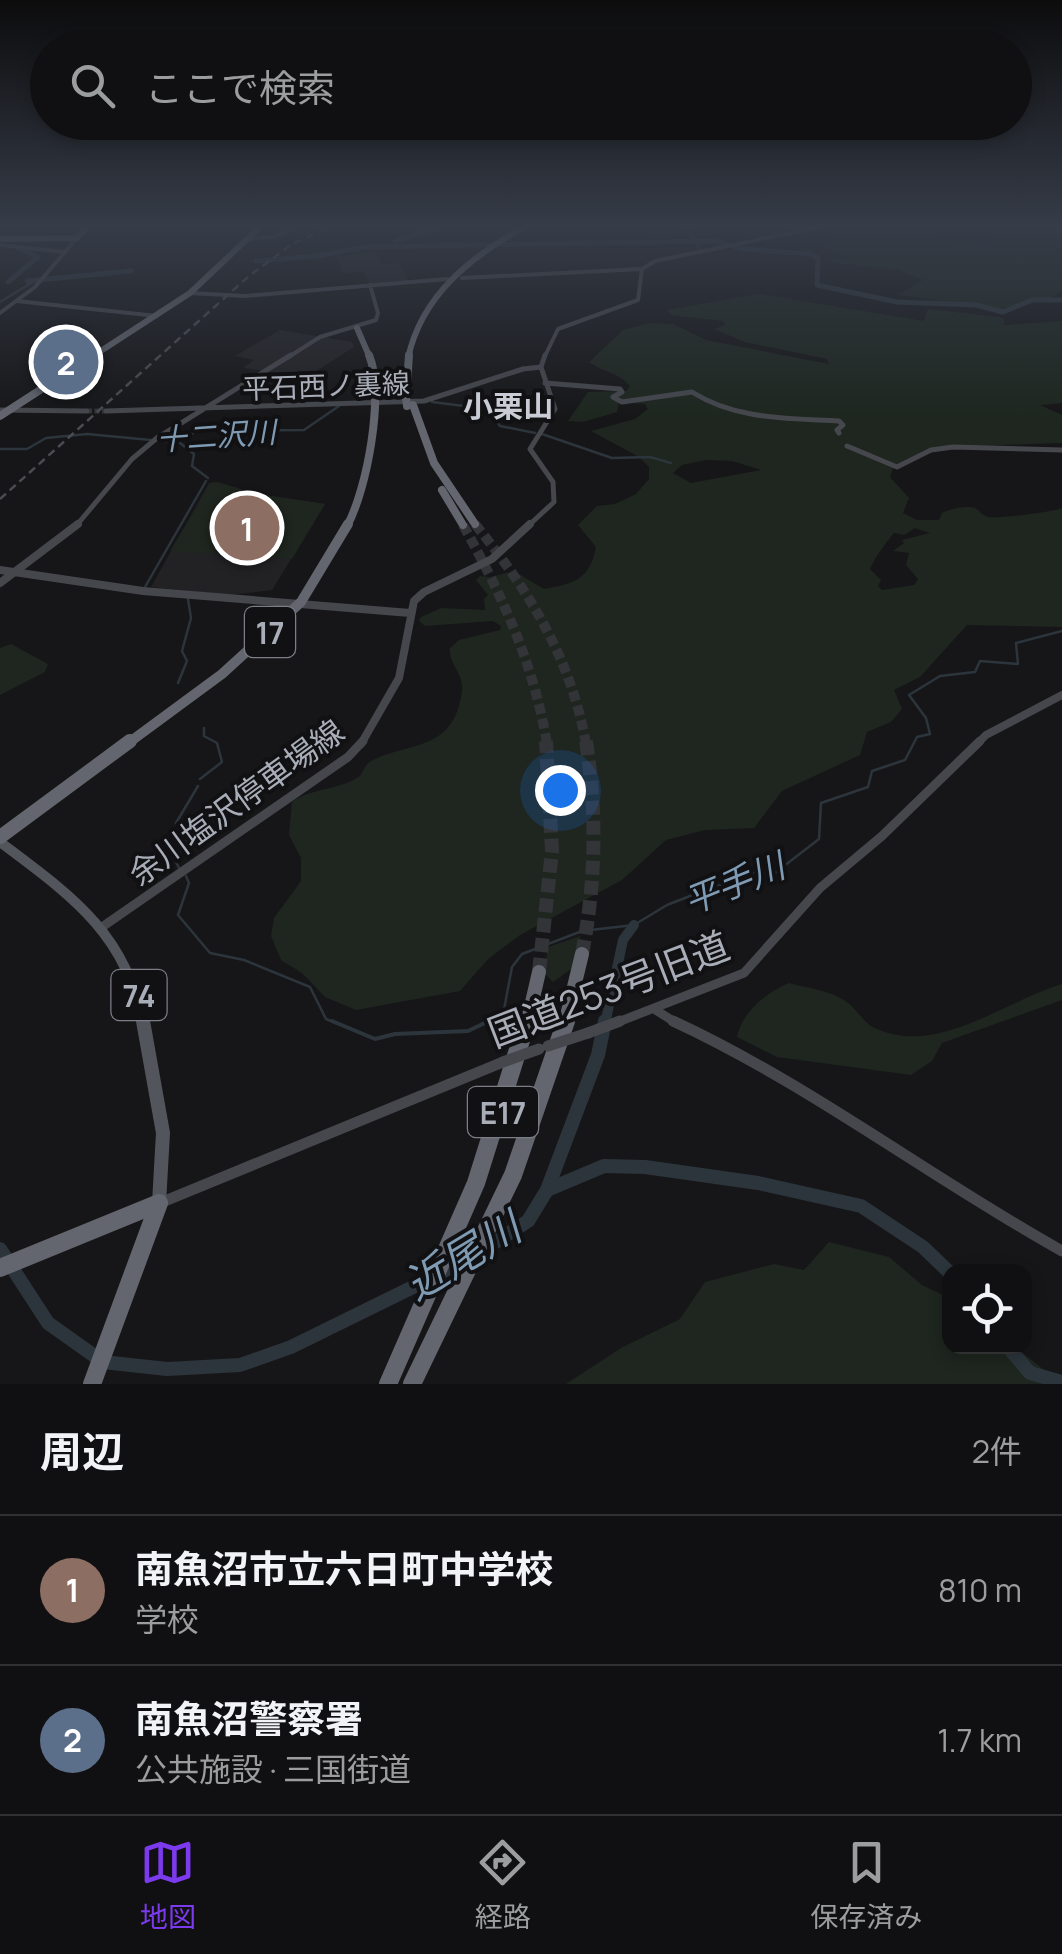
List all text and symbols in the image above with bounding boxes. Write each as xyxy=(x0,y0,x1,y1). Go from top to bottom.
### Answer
search box xyxy=(30,30,1032,140)
icon: search xyxy=(65,58,120,113)
text: ここで検索 xyxy=(145,61,335,113)
pin: 2 xyxy=(34,324,98,400)
street label: 平石西ノ裏線 xyxy=(241,363,411,407)
district label: 小栗山 xyxy=(463,385,553,426)
water label: 十二沢川 xyxy=(155,410,280,460)
pin: 1 xyxy=(214,490,280,566)
road number: 17 xyxy=(245,607,295,657)
street label: 余川塩沢停車場線 xyxy=(120,709,352,895)
your location xyxy=(535,765,586,816)
water label: 平手川 xyxy=(676,840,795,925)
street label: 国道253号旧道 xyxy=(480,918,736,1058)
road number: 74 xyxy=(112,970,166,1020)
road number: E17 xyxy=(468,1087,538,1137)
water label: 近尾川 xyxy=(393,1196,534,1312)
map controls xyxy=(942,1264,1032,1354)
button: locate xyxy=(942,1264,1032,1354)
text: 周辺 xyxy=(40,1422,124,1480)
text: 2件 xyxy=(972,1429,1022,1473)
text: 南魚沼市立六日町中学校 xyxy=(135,1542,553,1594)
text: 1 xyxy=(65,1568,80,1612)
text: 810 m xyxy=(938,1568,1022,1612)
text: 学校 xyxy=(135,1597,199,1641)
text: 南魚沼警察署 xyxy=(135,1692,363,1744)
text: 2 xyxy=(63,1718,82,1762)
text: 1.7 km xyxy=(937,1718,1022,1762)
text: 公共施設 · 三国街道 xyxy=(135,1747,411,1791)
tab: 地図 xyxy=(140,1835,196,1935)
tab: 経路 xyxy=(475,1835,531,1935)
tab: 保存済み xyxy=(810,1835,922,1935)

